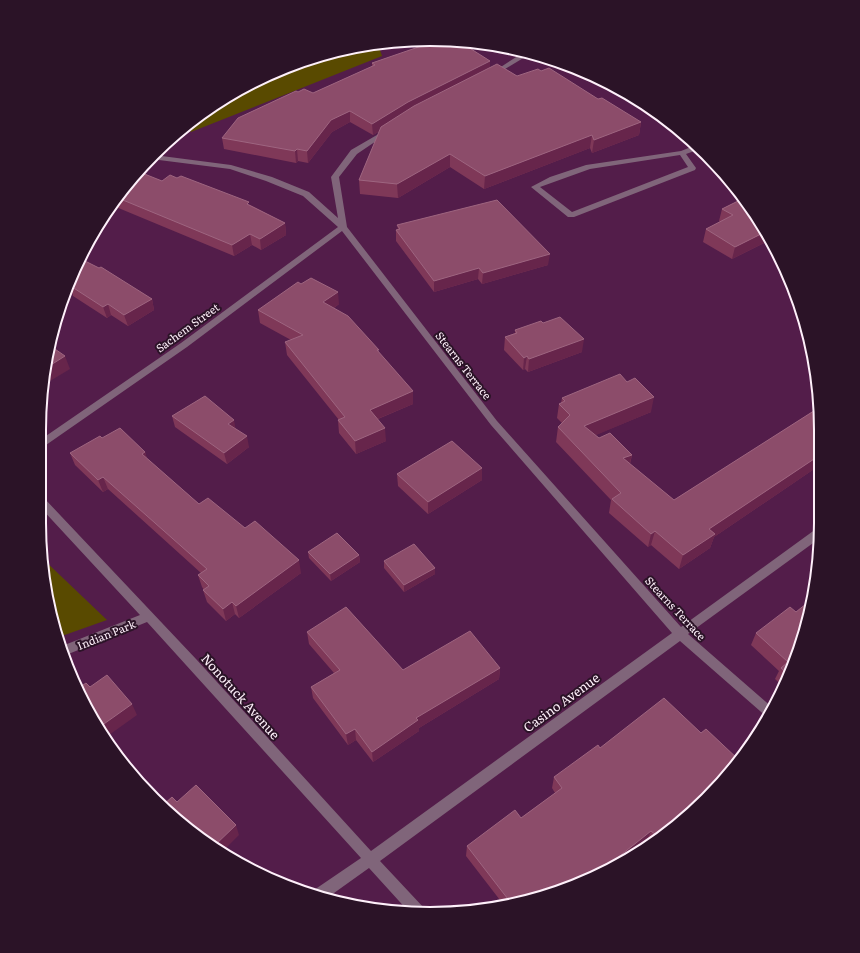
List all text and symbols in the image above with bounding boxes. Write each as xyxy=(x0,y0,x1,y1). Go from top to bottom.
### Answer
street label: Sachem Street xyxy=(152,298,222,355)
street label: Stearns Terrace xyxy=(432,328,496,403)
street label: Stearns Terrace xyxy=(642,572,710,644)
street label: Indian Park xyxy=(74,615,138,653)
street label: Nonotuck Avenue xyxy=(197,649,285,743)
street label: Casino Avenue xyxy=(519,668,603,736)

